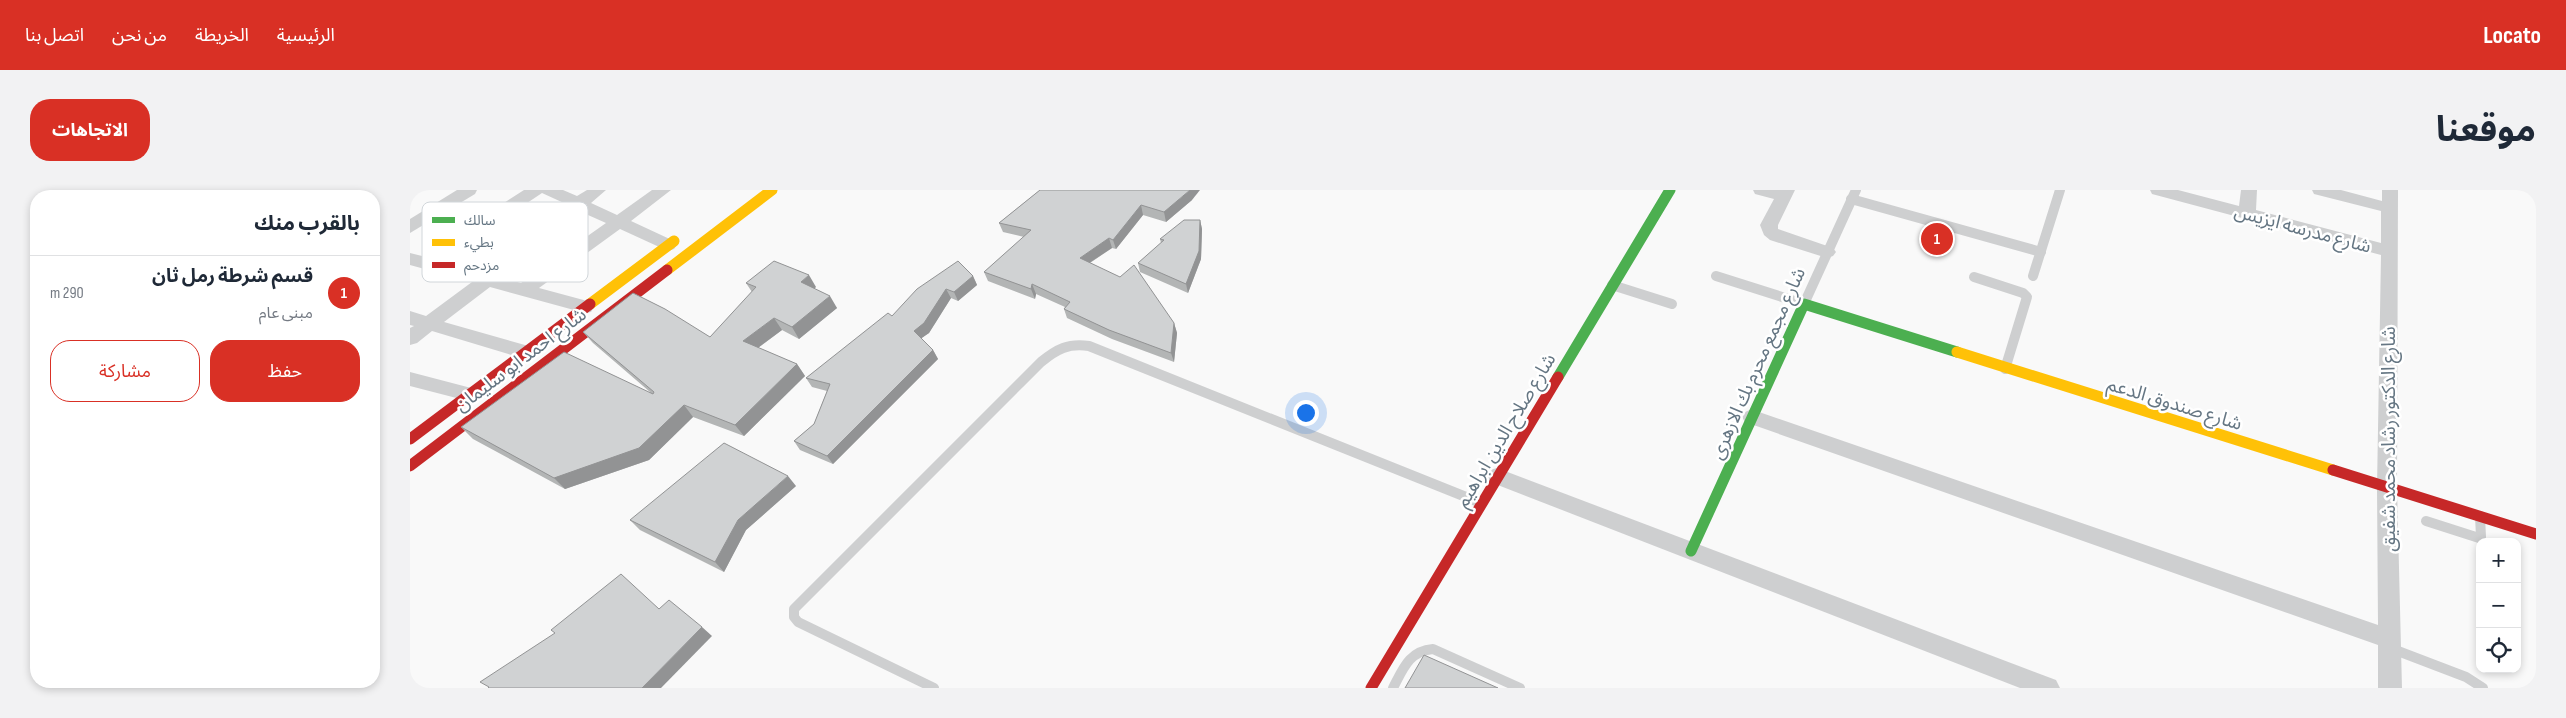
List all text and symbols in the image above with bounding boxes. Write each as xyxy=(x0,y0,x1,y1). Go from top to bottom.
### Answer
text: Locato xyxy=(2483,21,2541,50)
text: اتصل بنا xyxy=(25,25,84,46)
text: من نحن xyxy=(112,25,167,46)
text: الخريطة xyxy=(195,25,249,46)
text: الرئيسية xyxy=(277,25,335,46)
button: الاتجاهات xyxy=(30,99,150,161)
text: موقعنا xyxy=(2436,109,2536,152)
street label: شارع مدرسه ايزيس xyxy=(2231,200,2374,260)
legend xyxy=(422,202,588,282)
text: بالقرب منك xyxy=(254,211,360,236)
text: سالك xyxy=(464,212,496,229)
pin: 1 xyxy=(1921,220,1953,258)
text: بطيء xyxy=(464,234,494,253)
text: مزدحم xyxy=(464,257,499,276)
street label: شارع مجمع محرم بك الازهرى xyxy=(1706,264,1813,464)
text: قسم شرطة رمل ثان xyxy=(152,265,313,288)
text: 290 m xyxy=(50,284,84,303)
text: 1 xyxy=(341,284,347,303)
street label: شارع احمد ابو سليمان xyxy=(451,303,592,418)
text: مبنى عام xyxy=(259,304,313,323)
street label: شارع الدكتور رشاد محمد شفيق xyxy=(2378,326,2402,552)
button: مشاركة xyxy=(50,340,200,402)
button: حفظ xyxy=(210,340,360,402)
street label: شارع صلاح الدين ابراهيم xyxy=(1451,350,1563,513)
street label: شارع صندوق الدعم xyxy=(2104,373,2245,438)
your location xyxy=(1293,400,1319,426)
map controls xyxy=(2476,538,2521,673)
button: + xyxy=(2476,538,2521,583)
button: − xyxy=(2476,583,2521,628)
button: locate xyxy=(2476,628,2521,673)

